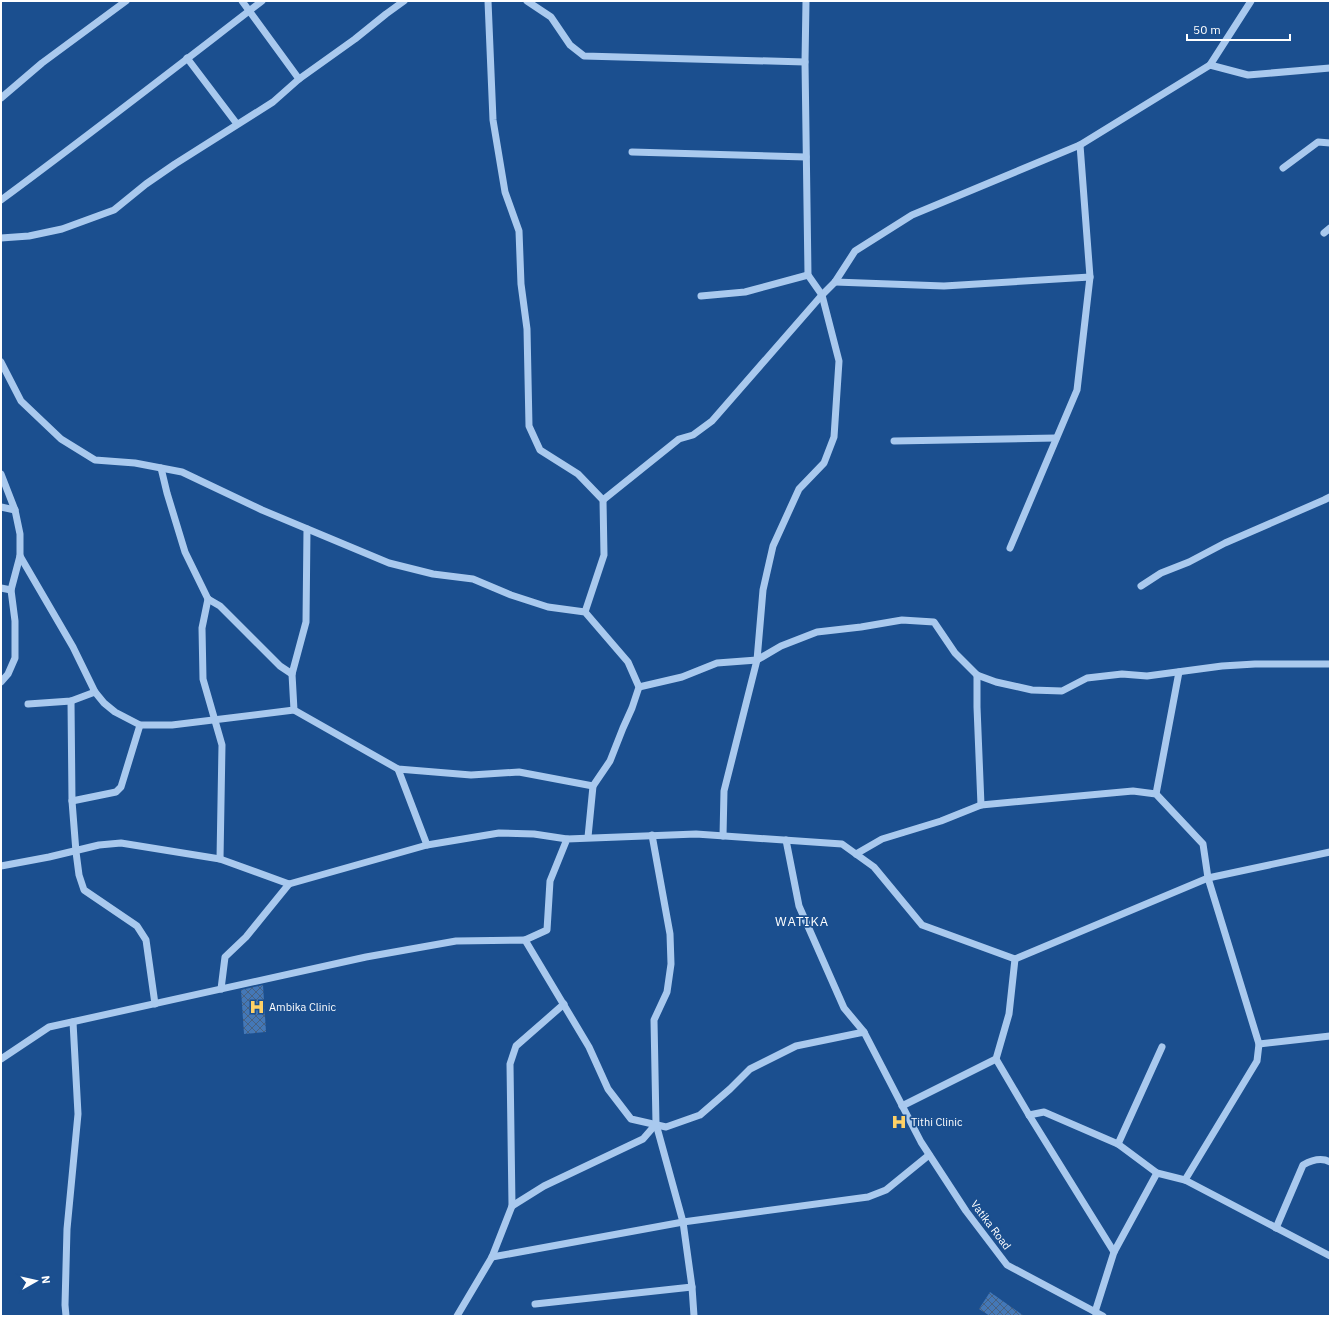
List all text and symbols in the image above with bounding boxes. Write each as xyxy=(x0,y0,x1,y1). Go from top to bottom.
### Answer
scale bar xyxy=(1187,16,1290,42)
text: 50 m xyxy=(1193,22,1221,37)
district label: WATIKA xyxy=(775,913,829,930)
hospital icon: Ambika Clinic xyxy=(248,998,266,1016)
place label: Ambika Clinic xyxy=(269,1000,337,1014)
hospital icon: Tithi Clinic xyxy=(890,1113,908,1131)
place label: Tithi Clinic xyxy=(911,1115,963,1129)
street label: Vatika Road xyxy=(968,1197,1014,1253)
north arrow xyxy=(16,1261,56,1301)
text: N xyxy=(38,1275,53,1285)

